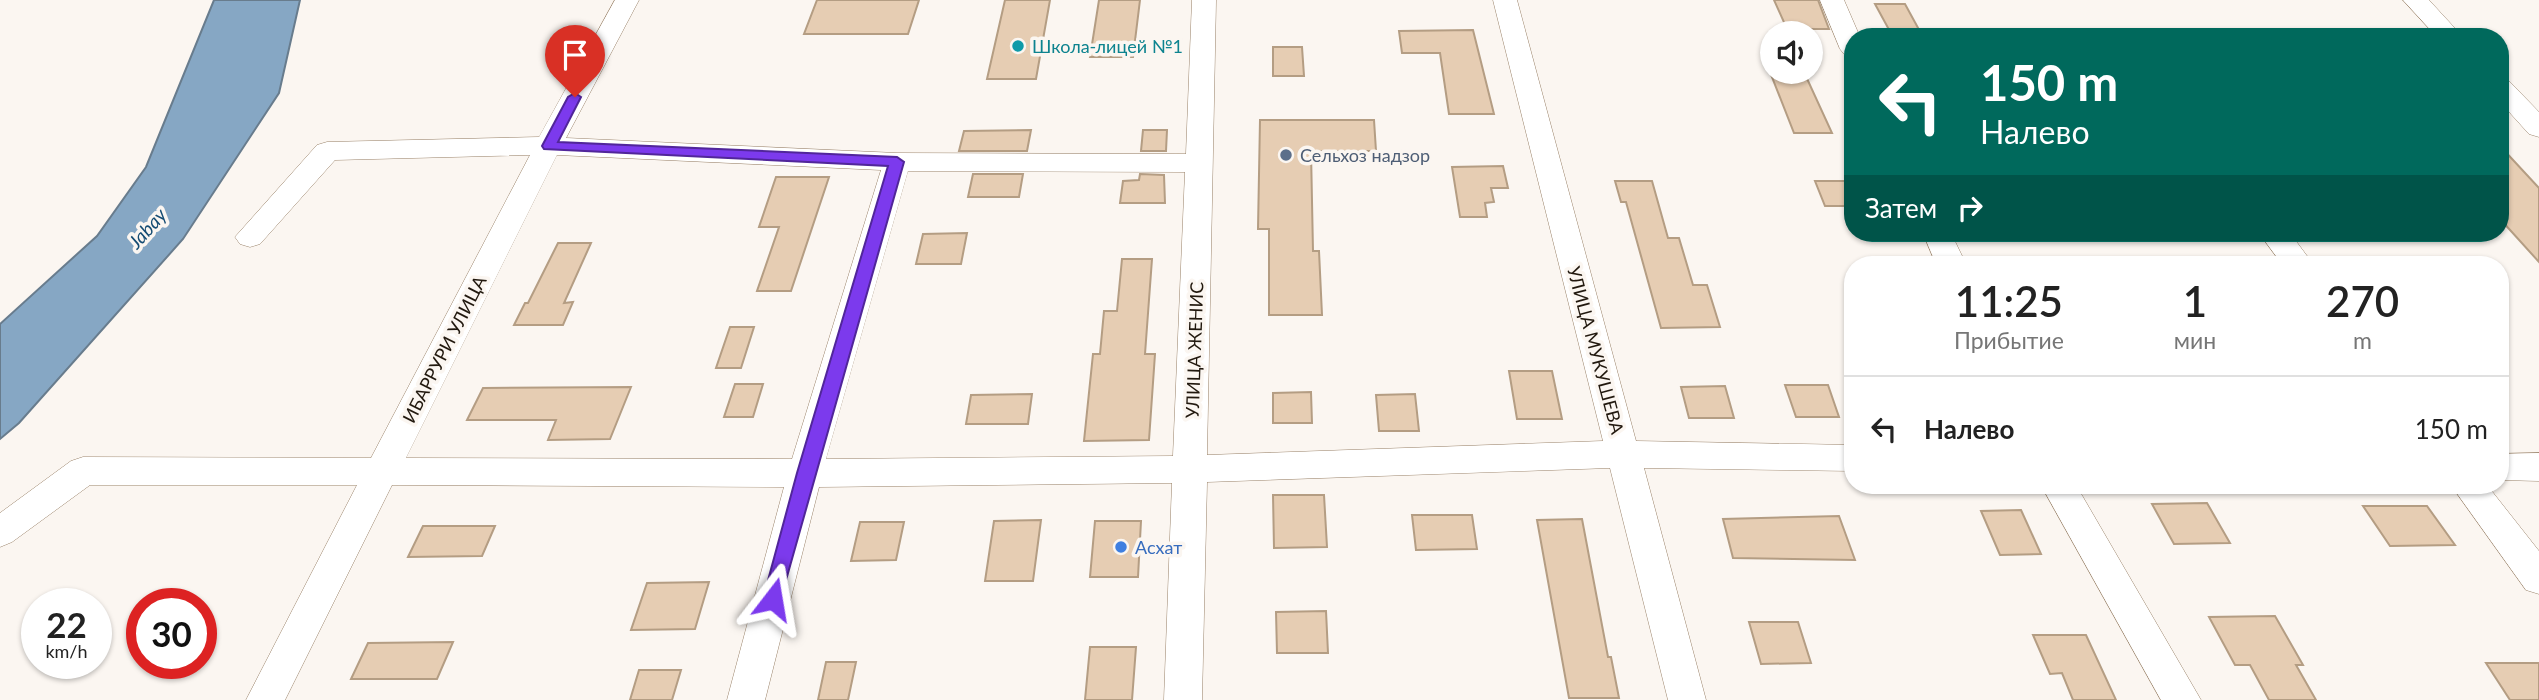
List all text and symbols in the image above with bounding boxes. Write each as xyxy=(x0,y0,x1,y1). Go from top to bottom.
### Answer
map controls xyxy=(1760,21,1823,84)
button: sound xyxy=(1760,21,1823,84)
pin xyxy=(545,25,605,97)
place label: Школа-лицей №1 xyxy=(1032,35,1183,57)
icon: arrive xyxy=(556,36,594,74)
marker: Школа-лицей №1 xyxy=(1010,38,1026,54)
text: 150 m xyxy=(1980,53,2118,111)
icon: left xyxy=(1865,56,1956,147)
text: Налево xyxy=(1980,112,2090,151)
place label: Сельхоз надзор xyxy=(1300,144,1430,166)
marker: Сельхоз надзор xyxy=(1278,147,1294,163)
icon: right xyxy=(1951,189,1989,227)
text: Затем xyxy=(1865,192,1937,224)
water label: Jabay xyxy=(122,203,171,253)
street label: УЛИЦА МУКУШЕВА xyxy=(1563,264,1629,437)
street label: ИБАРРУРИ УЛИЦА xyxy=(397,271,491,426)
text: 11:25 xyxy=(1955,276,2063,326)
text: 1 xyxy=(2183,276,2207,326)
text: 270 xyxy=(2326,276,2399,326)
street label: УЛИЦА ЖЕНИС xyxy=(1181,281,1207,419)
text: Прибытие xyxy=(1954,326,2064,354)
text: мин xyxy=(2174,326,2216,354)
text: m xyxy=(2353,326,2372,354)
icon: left xyxy=(1865,410,1903,448)
text: Налево xyxy=(1924,413,2014,445)
text: 150 m xyxy=(2415,413,2488,445)
place label: Асхат xyxy=(1135,536,1182,558)
marker: Асхат xyxy=(1113,539,1129,555)
position arrow xyxy=(736,562,810,636)
speed limit sign: 30 xyxy=(126,588,217,679)
text: 22 xyxy=(46,603,87,645)
text: km/h xyxy=(45,640,88,662)

